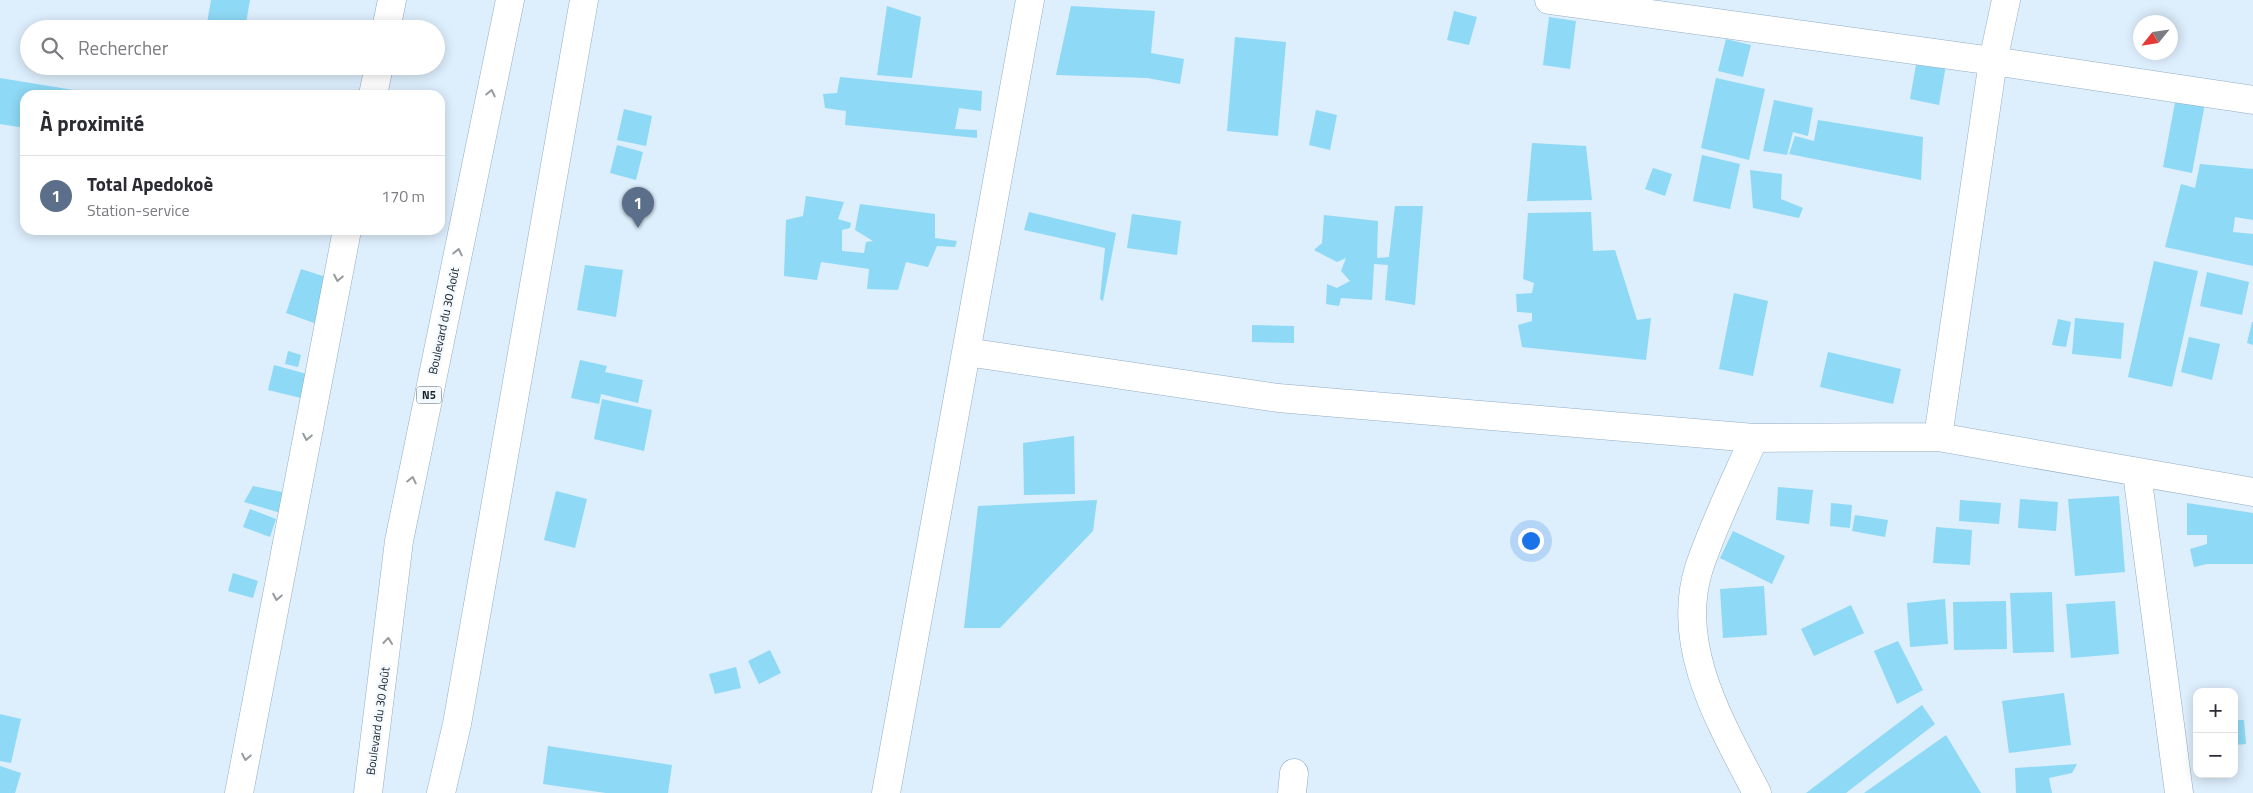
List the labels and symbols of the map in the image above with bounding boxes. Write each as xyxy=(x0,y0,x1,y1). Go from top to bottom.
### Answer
north arrow xyxy=(2133,15,2178,60)
one-way arrow xyxy=(485,89,496,97)
pin: 1 xyxy=(622,187,654,228)
one-way arrow xyxy=(453,248,463,257)
street label: Boulevard du 30 Août xyxy=(423,265,464,376)
one-way arrow xyxy=(334,273,344,282)
road number: N5 xyxy=(416,386,442,404)
one-way arrow xyxy=(303,433,313,442)
one-way arrow xyxy=(406,475,416,484)
your location xyxy=(1518,528,1544,554)
one-way arrow xyxy=(272,593,282,601)
one-way arrow xyxy=(382,636,393,644)
street label: Boulevard du 30 Août xyxy=(361,665,395,776)
one-way arrow xyxy=(241,752,252,761)

